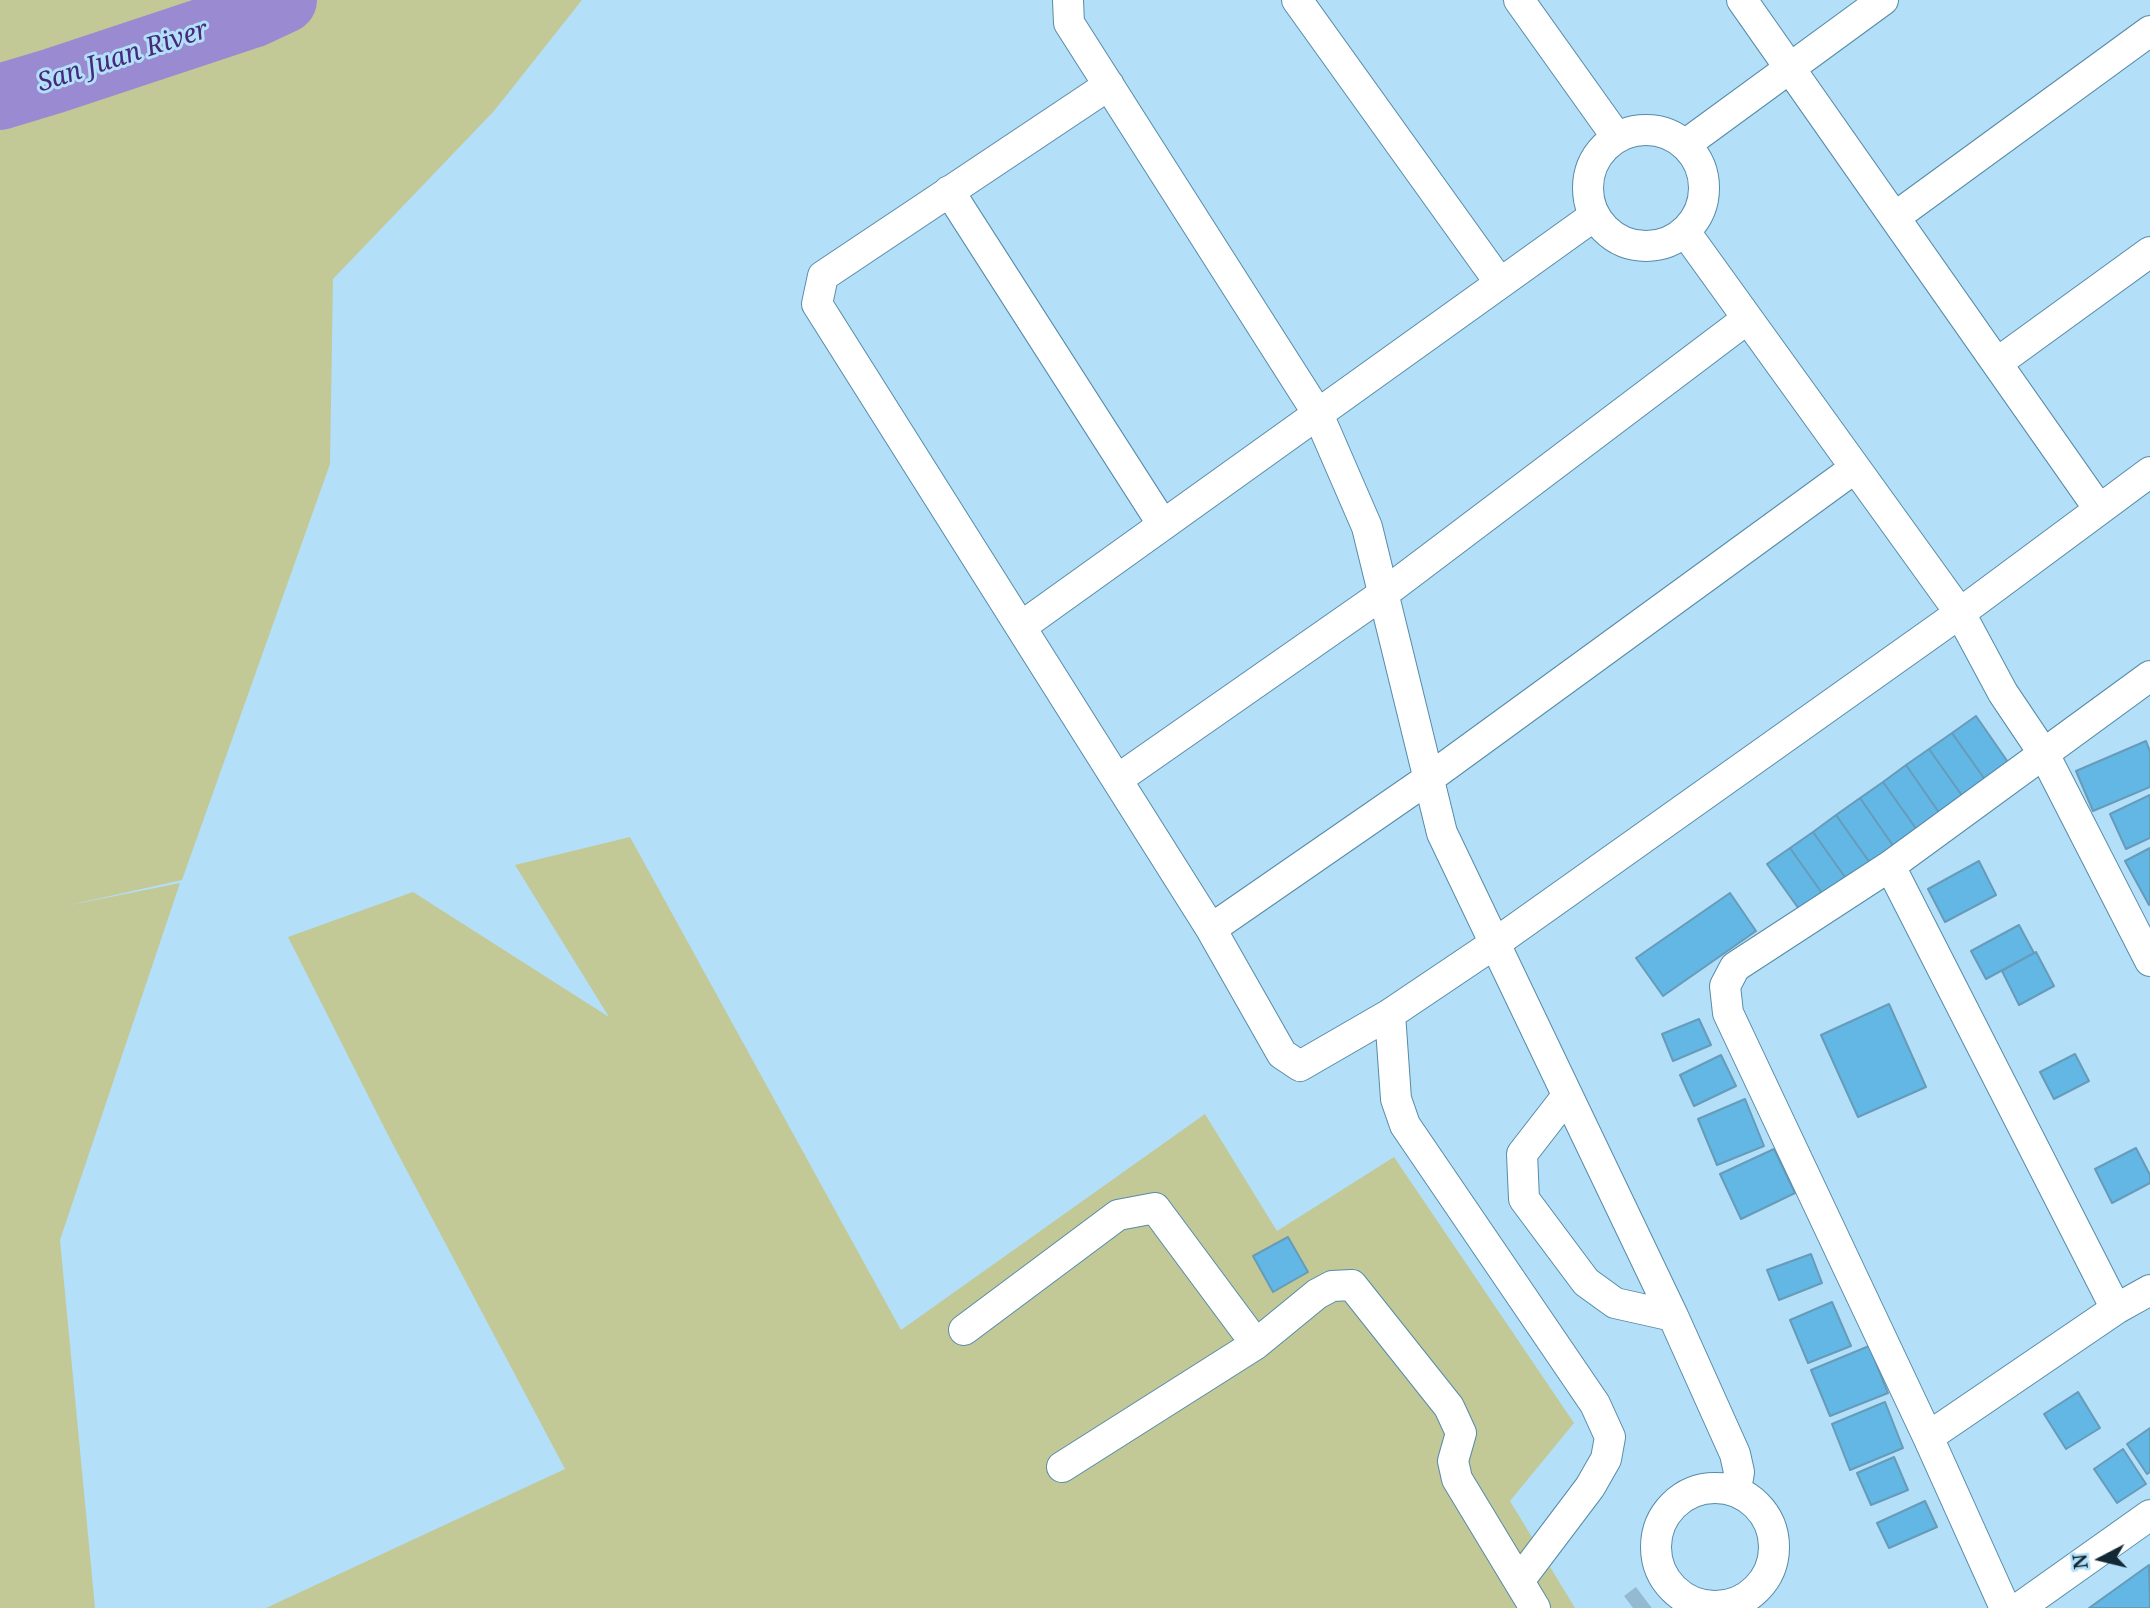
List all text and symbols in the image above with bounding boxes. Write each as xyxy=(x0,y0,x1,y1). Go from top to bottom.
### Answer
water label: San Juan River xyxy=(34,15,212,99)
north arrow xyxy=(2066,1524,2136,1594)
text: N xyxy=(2066,1553,2094,1571)

